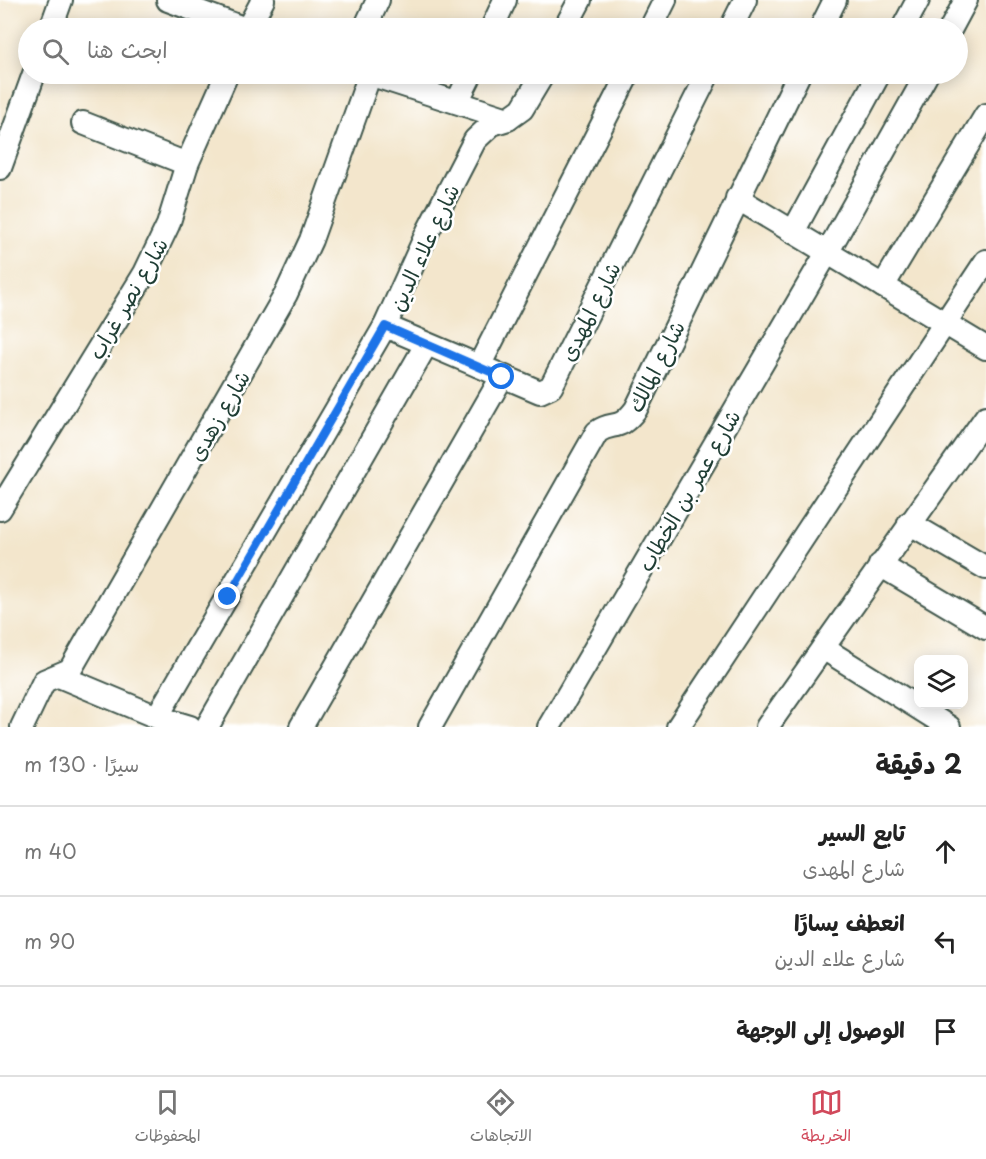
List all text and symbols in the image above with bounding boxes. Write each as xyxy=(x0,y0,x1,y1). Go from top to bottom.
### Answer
search box xyxy=(18,18,968,84)
text: ابحث هنا xyxy=(87,32,168,65)
icon: search xyxy=(39,35,72,68)
street label: شارع علاء الدين xyxy=(380,178,467,316)
street label: شارع نصر غراب xyxy=(79,231,176,365)
street label: شارع المهدى xyxy=(550,256,629,367)
street label: شارع المالك xyxy=(618,314,693,418)
route start xyxy=(488,363,514,389)
street label: شارع زهدى xyxy=(179,364,258,467)
street label: شارع عمر بن الخطاب xyxy=(629,403,748,577)
route end xyxy=(214,583,240,609)
map controls xyxy=(914,655,968,709)
button: layers xyxy=(914,655,968,709)
text: 2 دقيقة xyxy=(875,744,962,783)
text: سيرًا · 130 m xyxy=(24,749,139,779)
text: تابع السير xyxy=(820,815,905,848)
icon: ahead xyxy=(929,835,962,868)
text: 40 m xyxy=(24,836,77,866)
text: شارع المهدى xyxy=(802,853,905,883)
text: انعطف يسارًا xyxy=(794,905,905,938)
icon: left xyxy=(929,925,962,958)
text: 90 m xyxy=(24,926,75,956)
text: شارع علاء الدين xyxy=(775,943,905,973)
text: الوصول إلى الوجهة xyxy=(736,1012,905,1045)
icon: arrive xyxy=(929,1015,962,1048)
tab: المحفوظات xyxy=(135,1086,201,1150)
tab: الاتجاهات xyxy=(470,1086,532,1150)
tab: الخريطة xyxy=(801,1086,851,1150)

